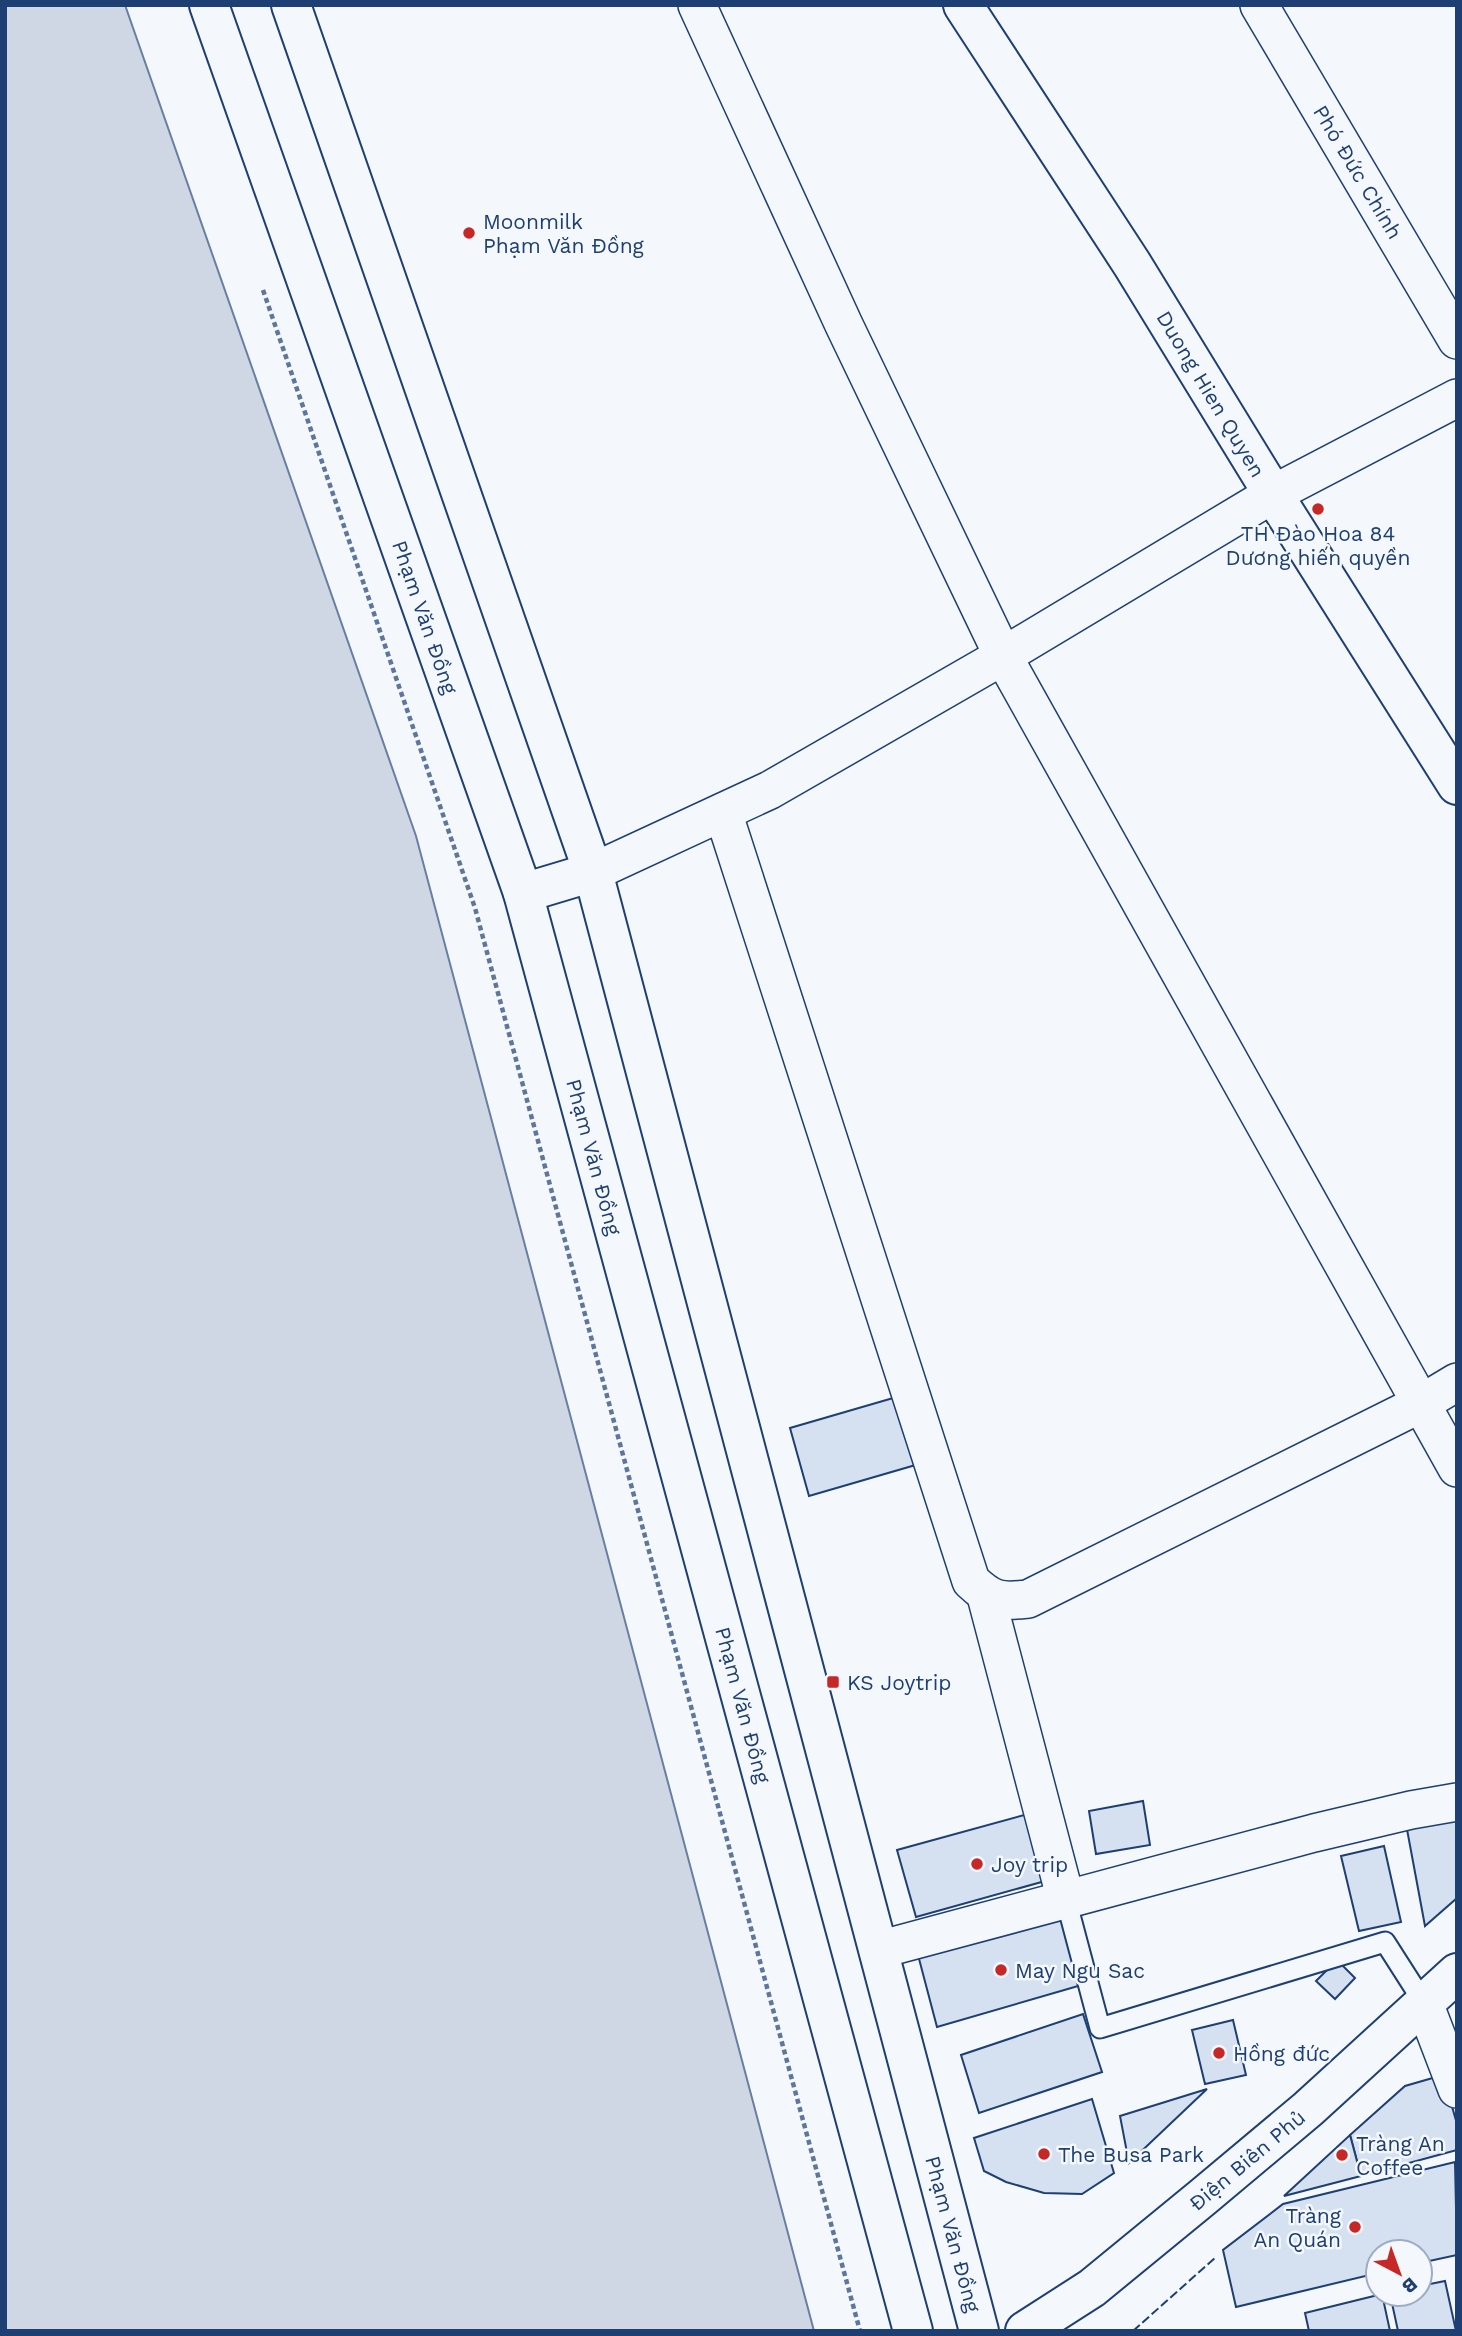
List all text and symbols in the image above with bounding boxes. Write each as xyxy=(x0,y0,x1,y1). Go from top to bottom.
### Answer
street label: Phó Đức Chính xyxy=(1308,100,1408,244)
place label: Moonmilk Phạm Văn Đồng xyxy=(483,209,645,258)
marker: Moonmilk Phạm Văn Đồng xyxy=(461,225,477,241)
street label: Duong Hien Quyen xyxy=(1151,306,1271,482)
marker: TH Đào Hoa 84 Dương hiến quyền xyxy=(1310,501,1326,517)
place label: TH Đào Hoa 84 Dương hiến quyền xyxy=(1226,521,1410,570)
street label: Phạm Văn Đồng xyxy=(387,537,463,698)
street label: Phạm Văn Đồng xyxy=(561,1076,627,1239)
street label: Phạm Văn Đồng xyxy=(710,1624,776,1787)
place label: KS Joytrip xyxy=(847,1670,951,1695)
marker: KS Joytrip xyxy=(825,1674,841,1690)
place label: Joy trip xyxy=(991,1852,1068,1877)
marker: Joy trip xyxy=(969,1856,985,1872)
place label: May Ngu Sac xyxy=(1015,1958,1145,1983)
marker: May Ngu Sac xyxy=(993,1962,1009,1978)
place label: Hồng đức xyxy=(1233,2041,1330,2066)
marker: Hồng đức xyxy=(1211,2045,1227,2061)
street label: Điện Biên Phủ xyxy=(1184,2104,1310,2216)
place label: Tràng An Coffee xyxy=(1356,2131,1445,2180)
place label: The Busa Park xyxy=(1058,2142,1204,2167)
marker: The Busa Park xyxy=(1036,2146,1052,2162)
marker: Tràng An Coffee xyxy=(1334,2147,1350,2163)
street label: Phạm Văn Đồng xyxy=(920,2153,986,2316)
place label: Tràng An Quán xyxy=(1253,2203,1342,2252)
marker: Tràng An Quán xyxy=(1347,2219,1363,2235)
north arrow xyxy=(1364,2238,1434,2308)
text: B xyxy=(1397,2273,1422,2298)

